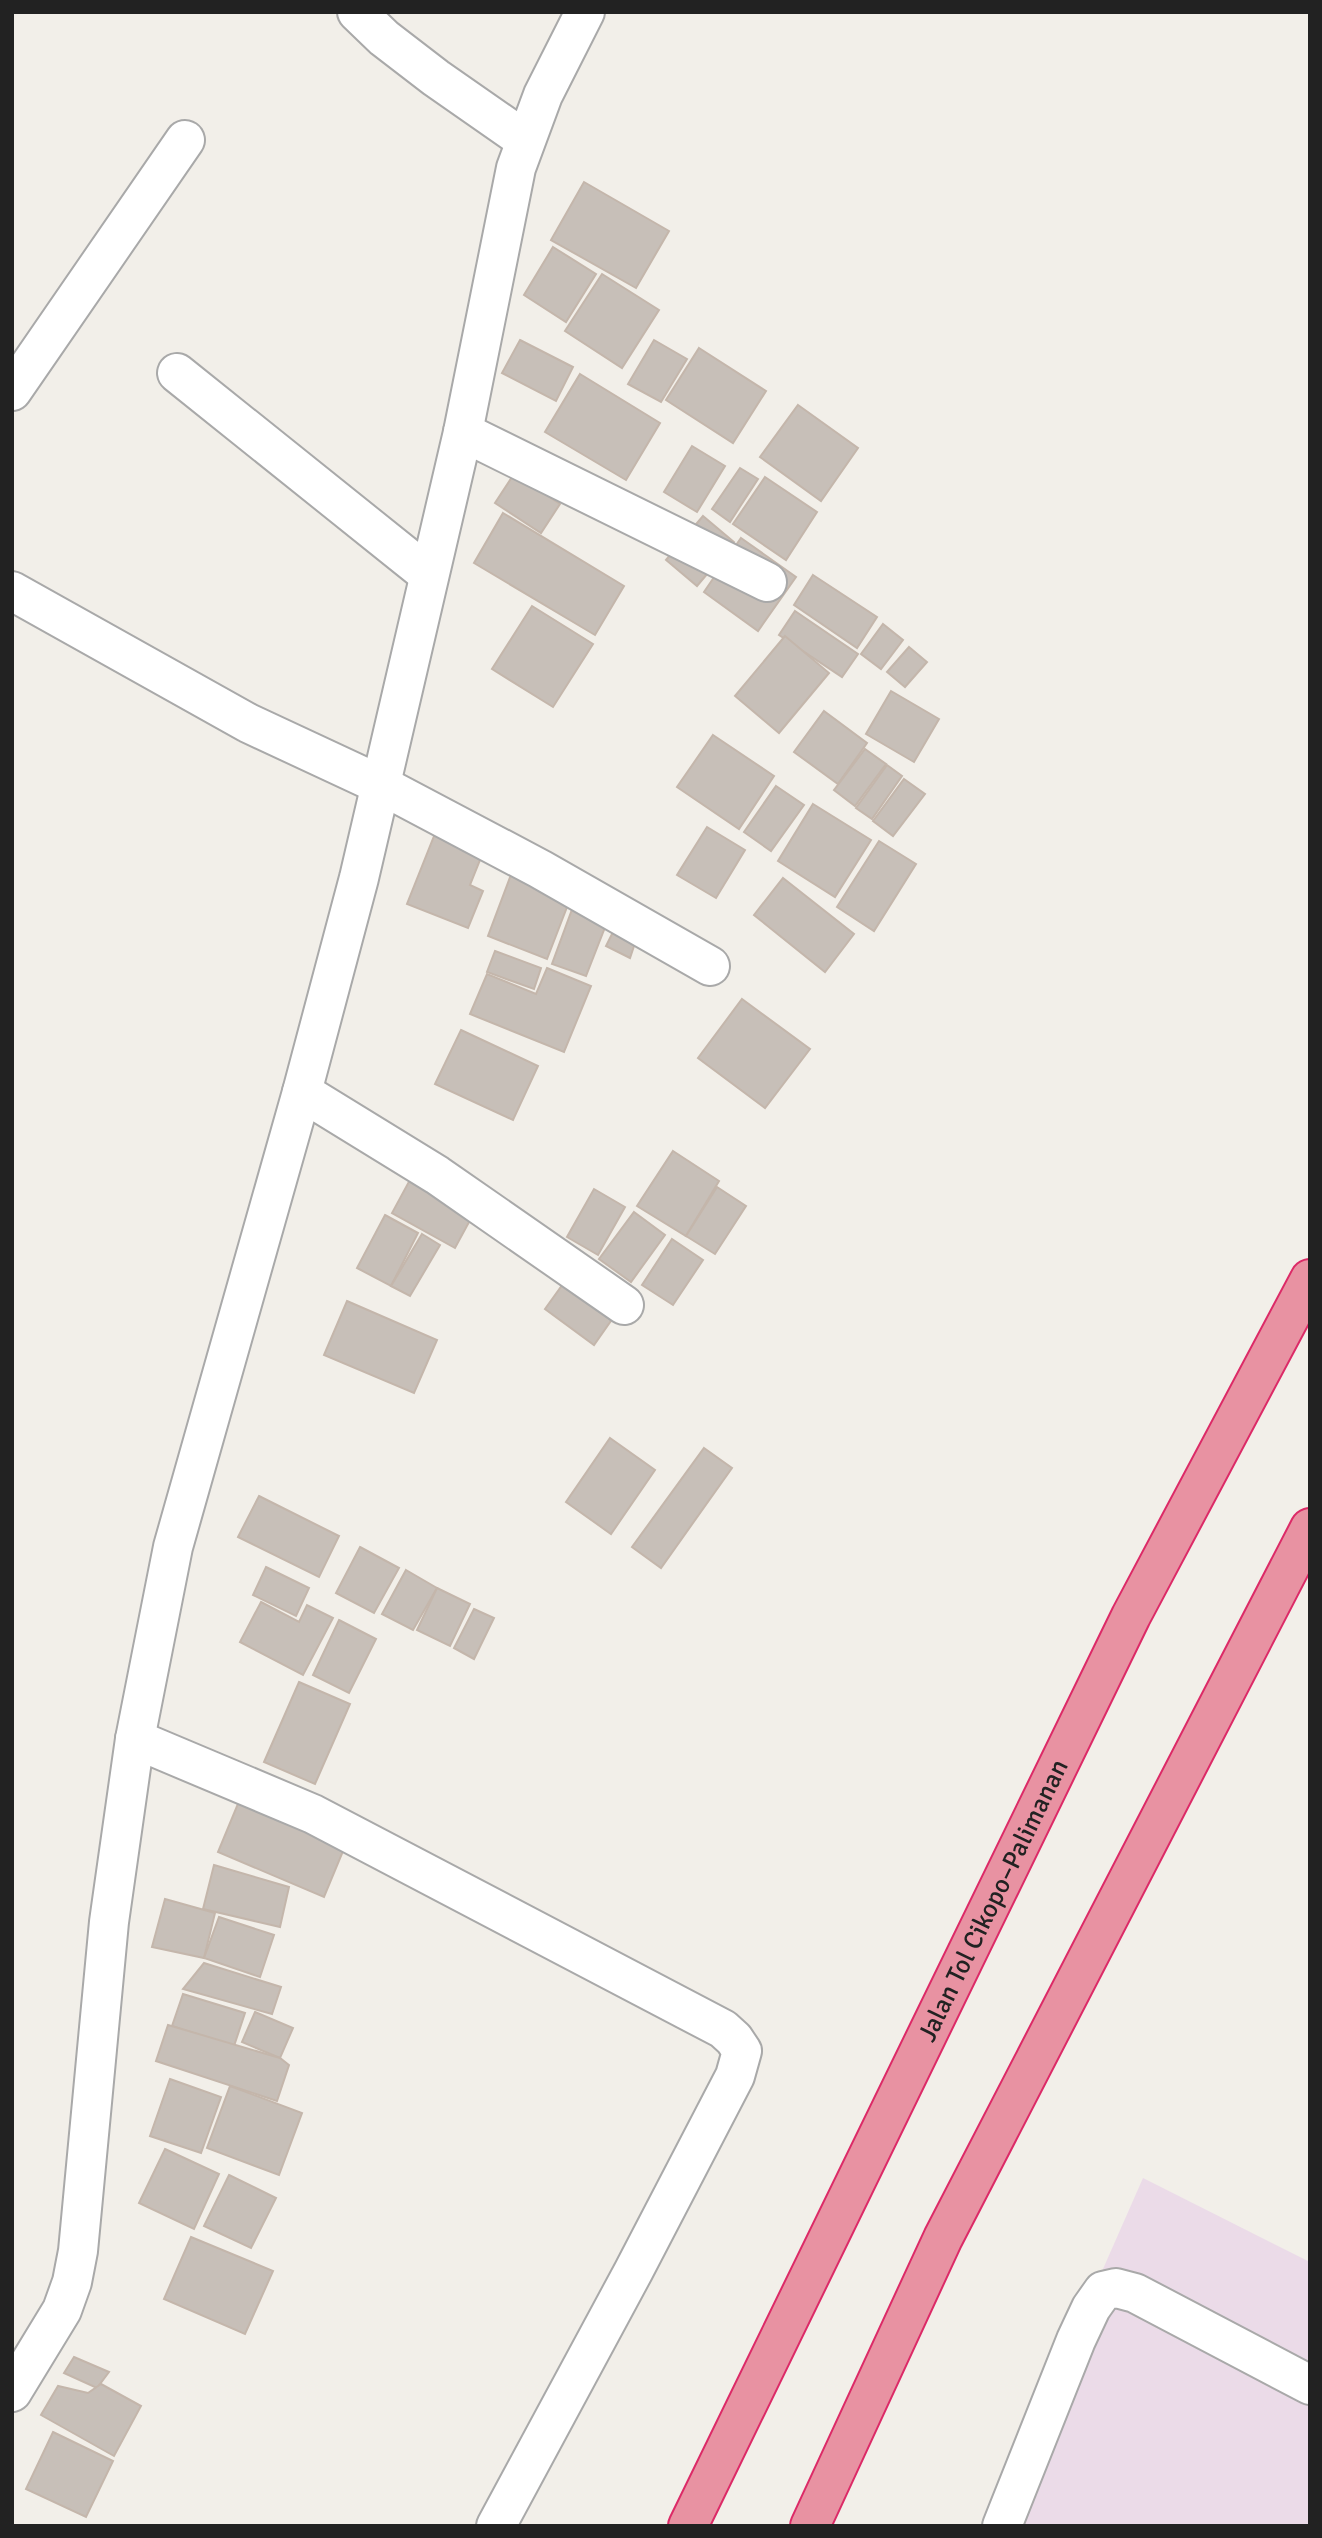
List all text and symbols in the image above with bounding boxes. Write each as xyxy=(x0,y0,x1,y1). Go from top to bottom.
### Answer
street label: Jalan Tol Cikopo–Palimanan xyxy=(911,1754,1076,2047)

